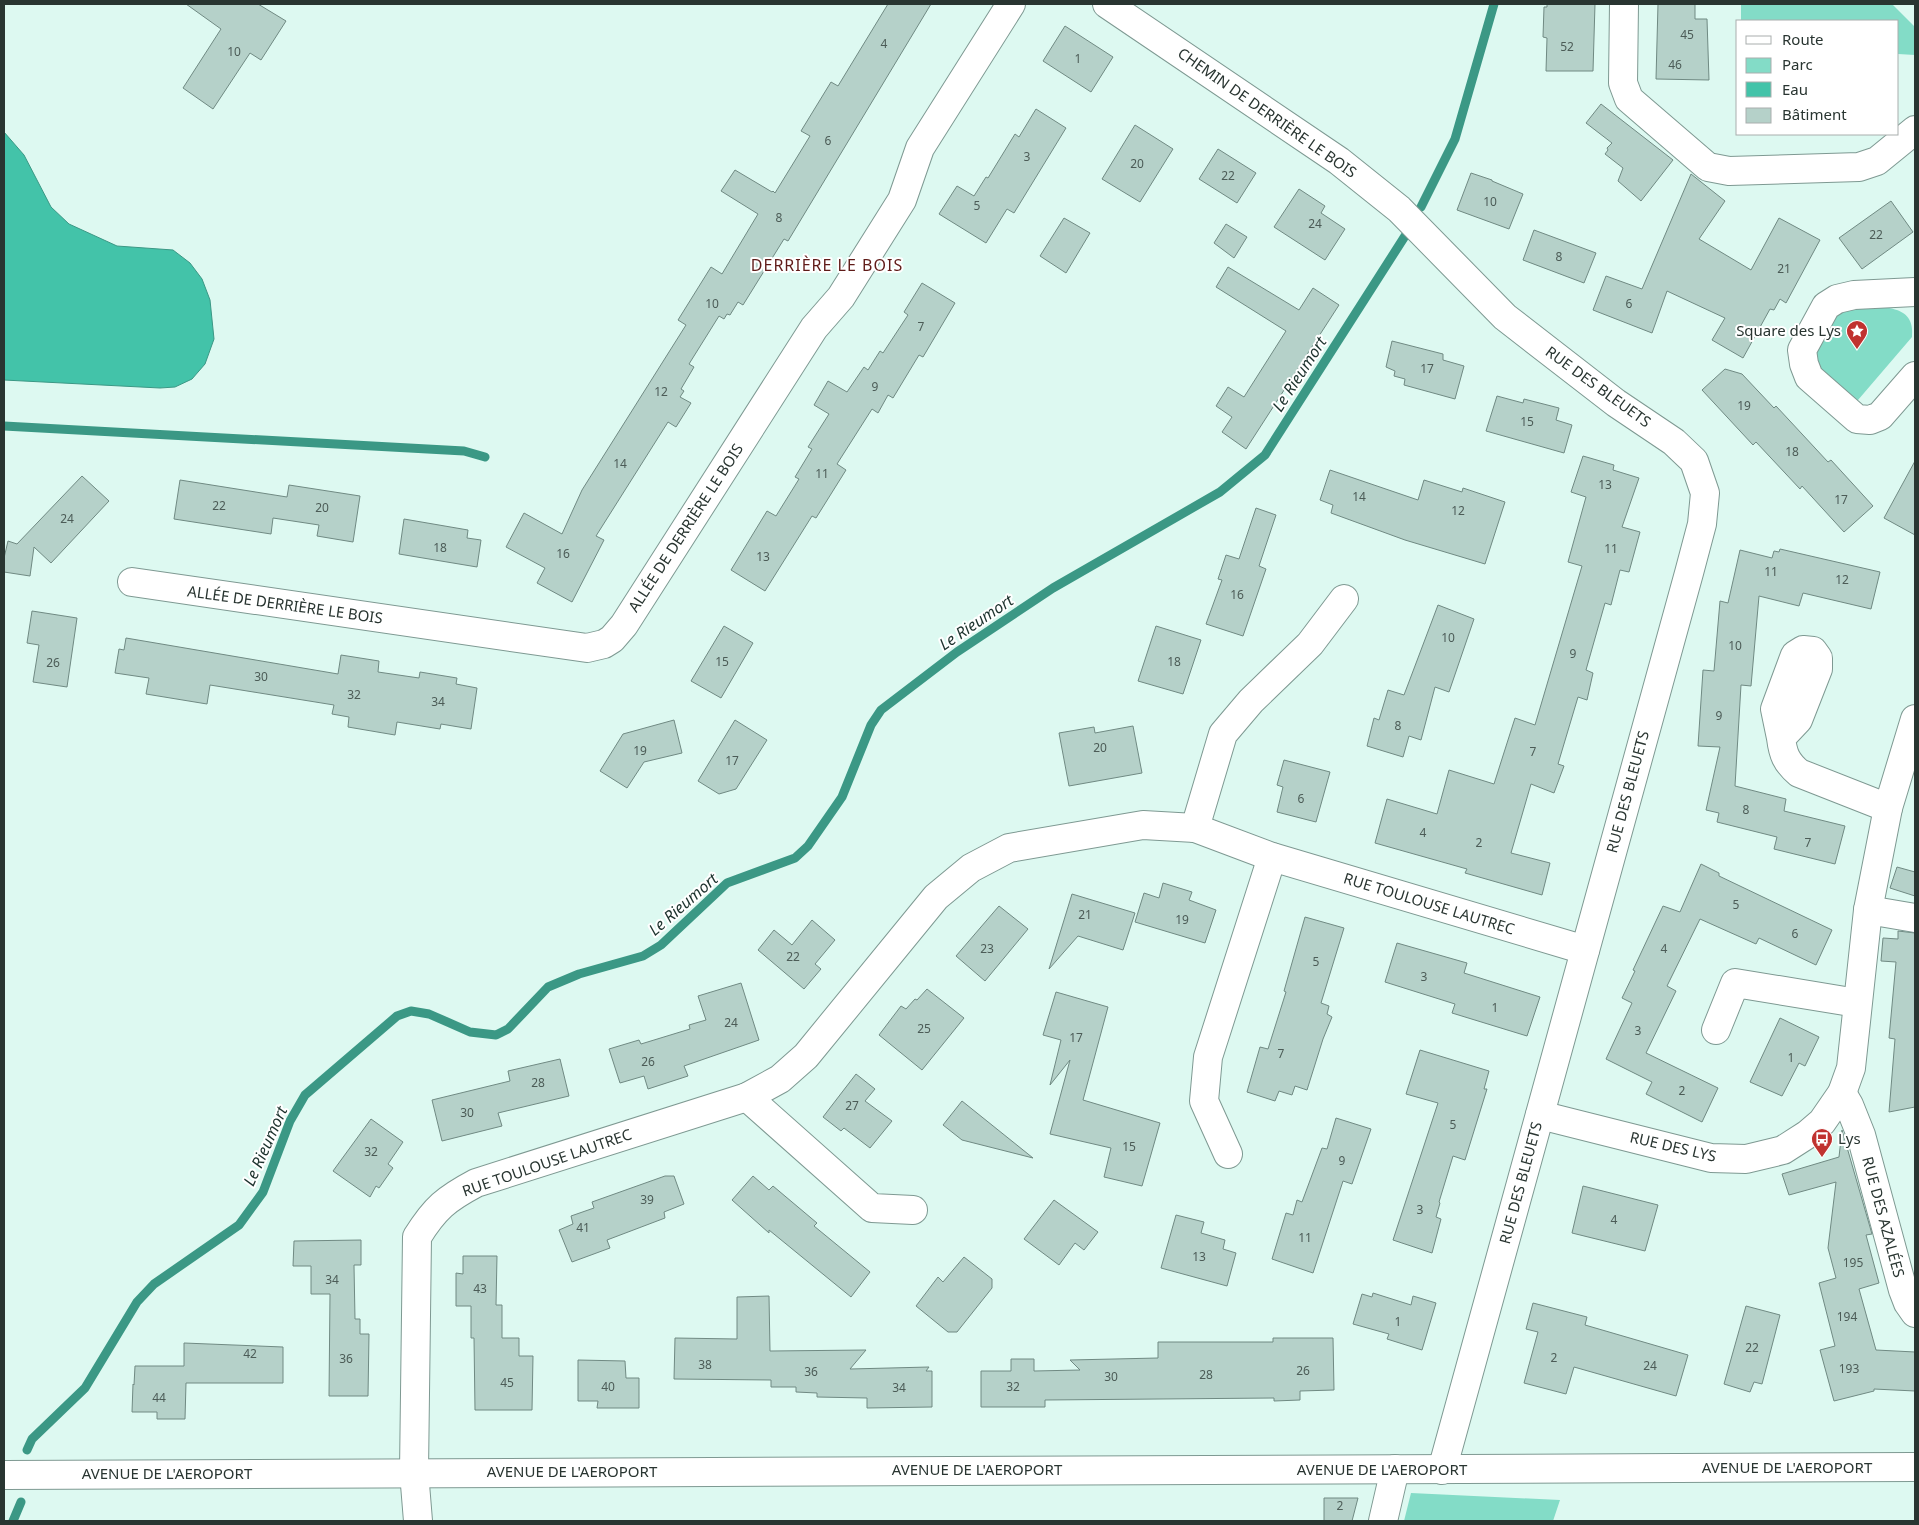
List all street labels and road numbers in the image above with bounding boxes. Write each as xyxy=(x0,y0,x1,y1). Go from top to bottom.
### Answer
street label: CHEMIN DE DERRIÈRE LE BOIS xyxy=(1174,43,1361,182)
street label: RUE DES BLEUETS xyxy=(1542,341,1655,431)
street label: ALLÉE DE DERRIÈRE LE BOIS xyxy=(623,439,747,615)
street label: ALLÉE DE DERRIÈRE LE BOIS xyxy=(186,580,384,628)
street label: RUE DES BLEUETS xyxy=(1601,728,1653,855)
street label: RUE TOULOUSE LAUTREC xyxy=(1341,867,1518,939)
street label: RUE DES BLEUETS xyxy=(1494,1119,1546,1246)
street label: RUE TOULOUSE LAUTREC xyxy=(459,1123,635,1200)
street label: RUE DES LYS xyxy=(1628,1126,1718,1166)
street label: RUE DES AZALÉES xyxy=(1858,1154,1910,1279)
street label: AVENUE DE L'AEROPORT xyxy=(1702,1457,1873,1477)
street label: AVENUE DE L'AEROPORT xyxy=(892,1459,1063,1479)
street label: AVENUE DE L'AEROPORT xyxy=(1297,1459,1468,1479)
street label: AVENUE DE L'AEROPORT xyxy=(487,1461,658,1481)
street label: AVENUE DE L'AEROPORT xyxy=(82,1463,253,1483)

